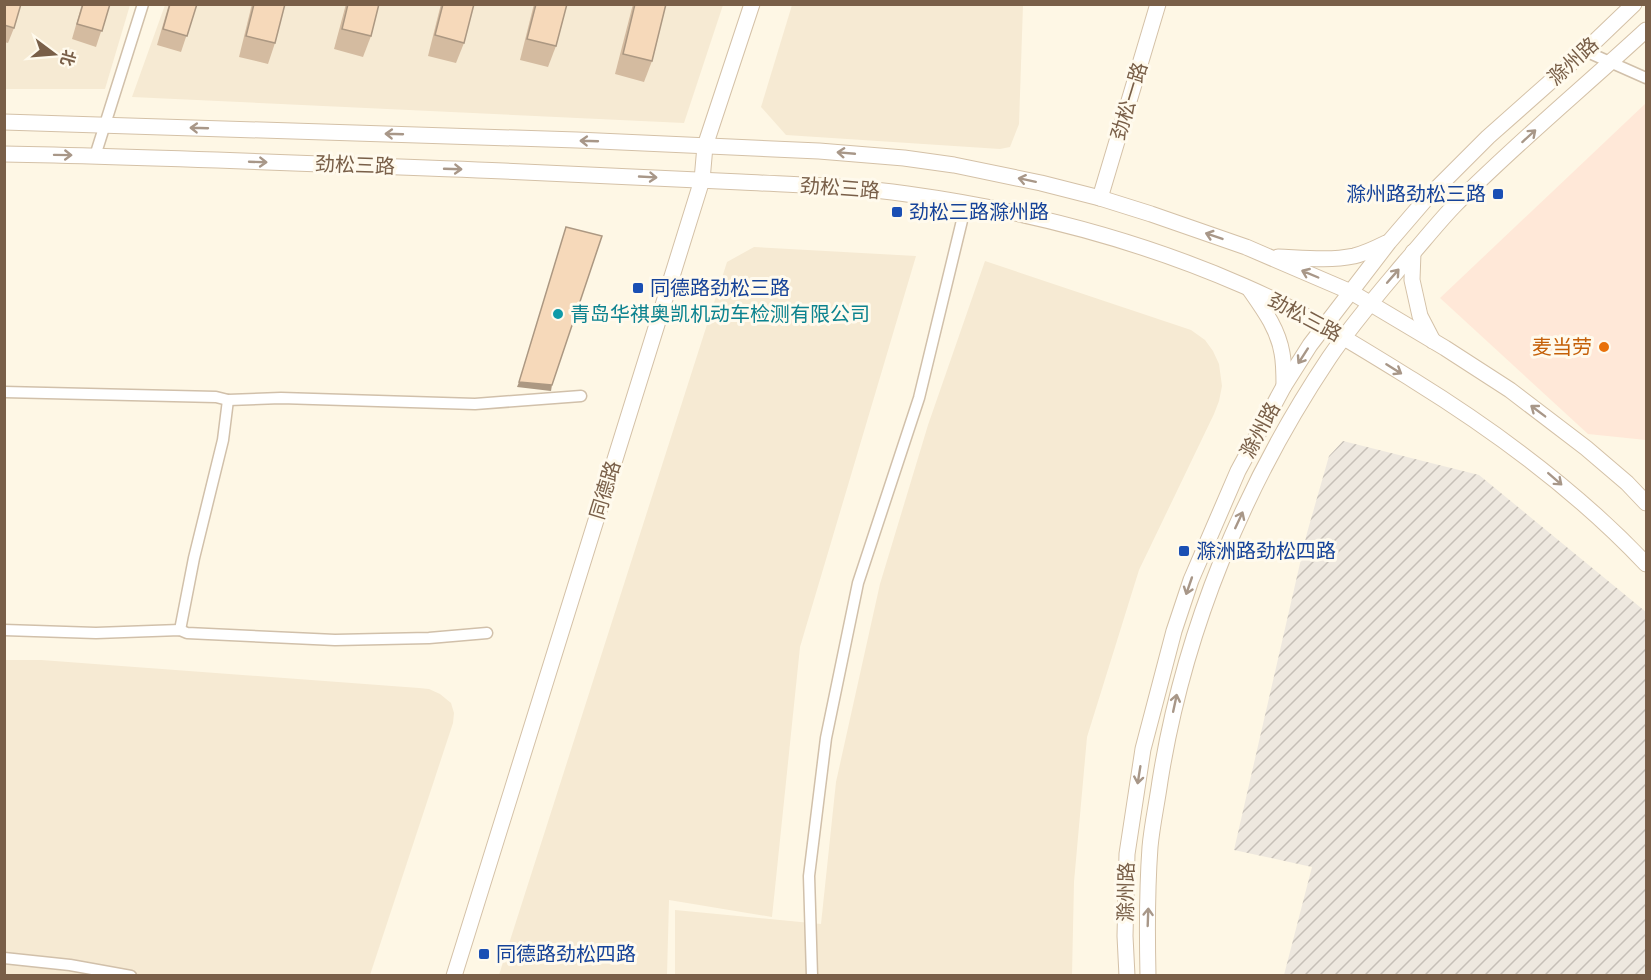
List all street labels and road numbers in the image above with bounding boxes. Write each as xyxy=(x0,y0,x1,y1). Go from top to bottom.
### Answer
street label: 滁州路 xyxy=(1543,33,1603,89)
street label: 劲松一路 xyxy=(1107,60,1151,142)
street label: 劲松三路 xyxy=(315,153,395,177)
street label: 劲松三路 xyxy=(799,174,881,202)
street label: 劲松三路 xyxy=(1265,289,1345,345)
street label: 滁州路 xyxy=(1236,398,1284,462)
street label: 同德路 xyxy=(586,458,624,522)
street label: 滁州路 xyxy=(1114,862,1138,922)

